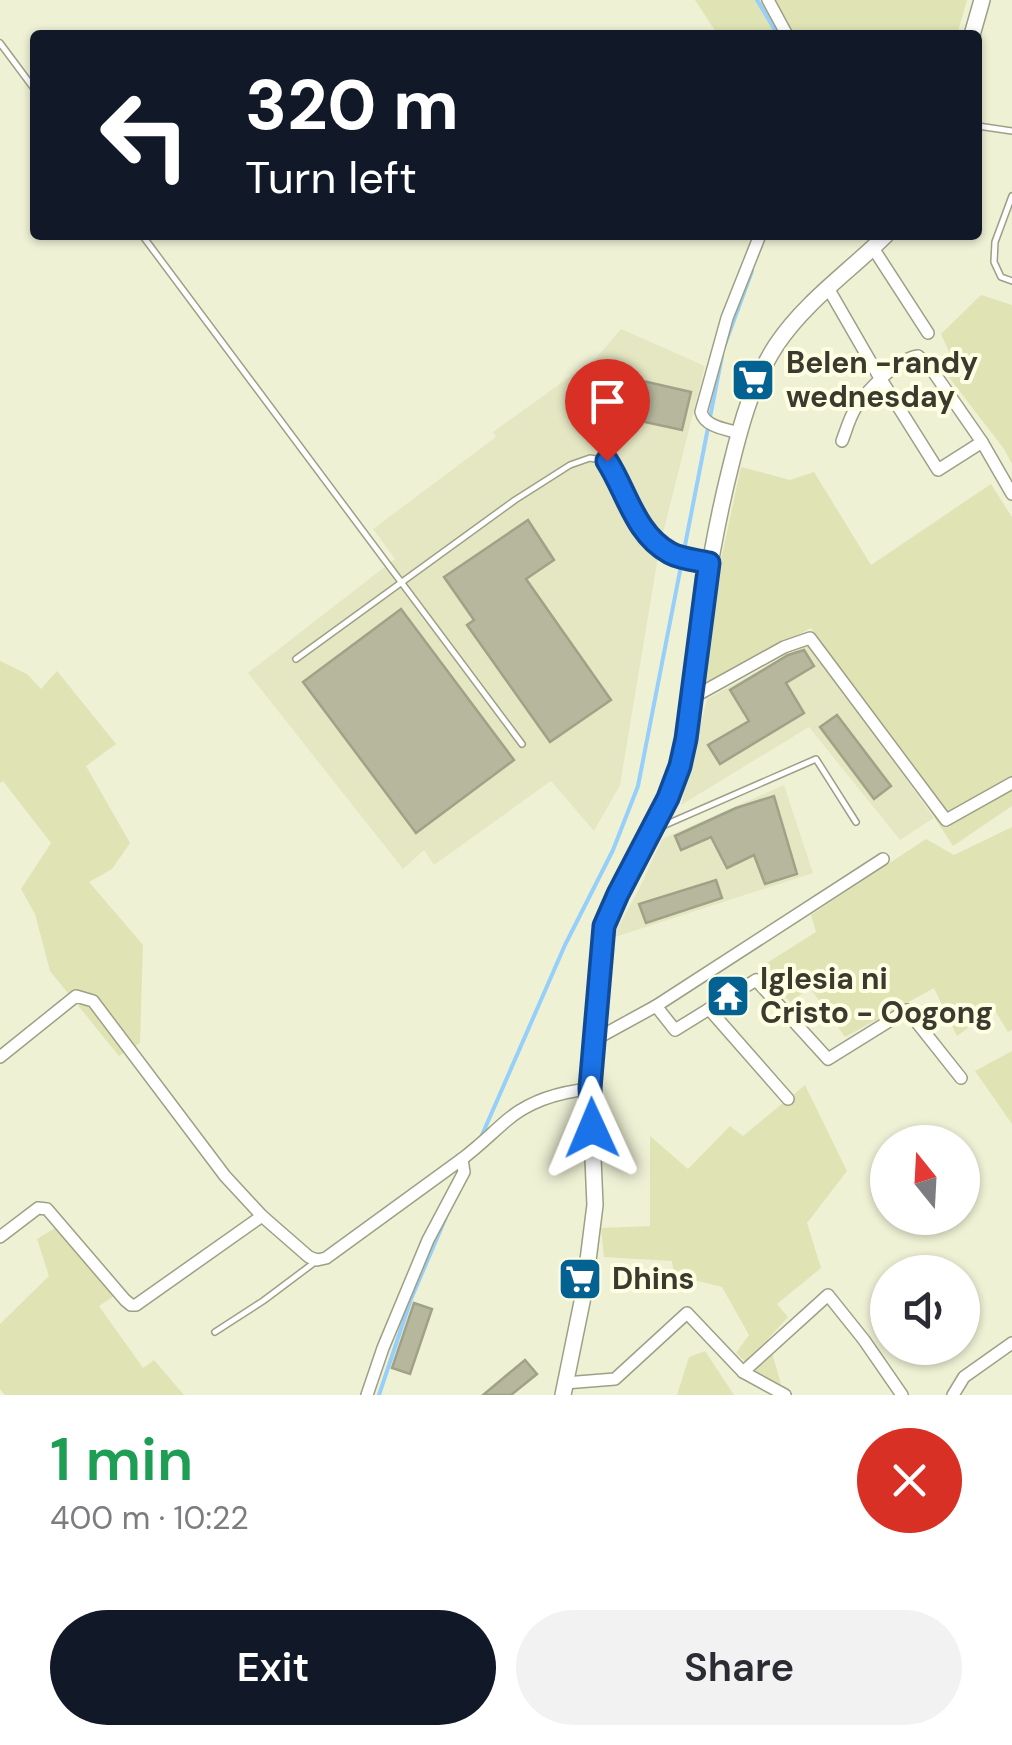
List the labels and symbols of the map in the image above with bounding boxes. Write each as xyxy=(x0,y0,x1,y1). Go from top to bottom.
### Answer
place label: Belen -randy wednesday xyxy=(786,343,978,416)
supermarket icon: Belen -randy wednesday xyxy=(730,357,776,403)
pin xyxy=(565,359,650,462)
place label: Iglesia ni Cristo - Oogong xyxy=(760,959,993,1032)
temple icon: Iglesia ni Cristo - Oogong xyxy=(705,973,751,1019)
position arrow xyxy=(540,1076,644,1180)
north arrow xyxy=(870,1125,980,1235)
supermarket icon: Dhins xyxy=(557,1256,603,1302)
place label: Dhins xyxy=(612,1259,694,1298)

